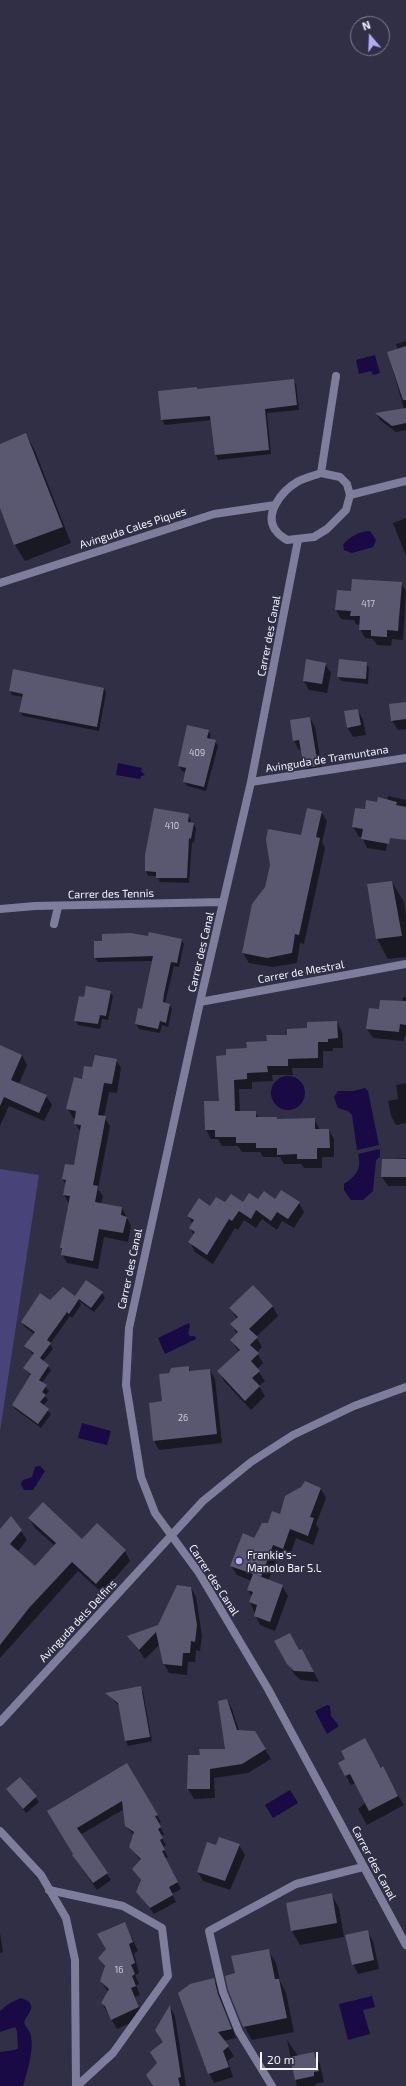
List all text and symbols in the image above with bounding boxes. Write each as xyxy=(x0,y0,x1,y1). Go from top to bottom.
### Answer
north arrow xyxy=(350,16,390,56)
text: N xyxy=(360,18,372,33)
street label: Avinguda Cales Piques xyxy=(78,504,188,552)
street label: Carrer des Canal xyxy=(255,594,283,678)
house number: 417 xyxy=(361,599,375,609)
street label: Avinguda de Tramuntana xyxy=(265,743,389,775)
house number: 409 xyxy=(189,748,205,758)
house number: 410 xyxy=(165,821,179,831)
street label: Carrer des Tennis xyxy=(68,887,154,901)
street label: Carrer des Canal xyxy=(185,911,217,993)
street label: Carrer de Mestral xyxy=(257,958,345,986)
street label: Carrer des Canal xyxy=(115,1228,145,1310)
house number: 26 xyxy=(178,1413,188,1423)
street label: Carrer des Canal xyxy=(186,1542,242,1618)
place label: Frankie's- Manolo Bar S.L xyxy=(247,1548,321,1574)
marker: Frankie's- Manolo Bar S.L xyxy=(234,1556,244,1566)
street label: Avinguda dels Delfins xyxy=(37,1577,119,1665)
street label: Carrer des Canal xyxy=(349,1824,399,1902)
house number: 16 xyxy=(115,1965,123,1975)
scale bar xyxy=(262,2044,320,2070)
text: 20 m xyxy=(267,2052,294,2066)

